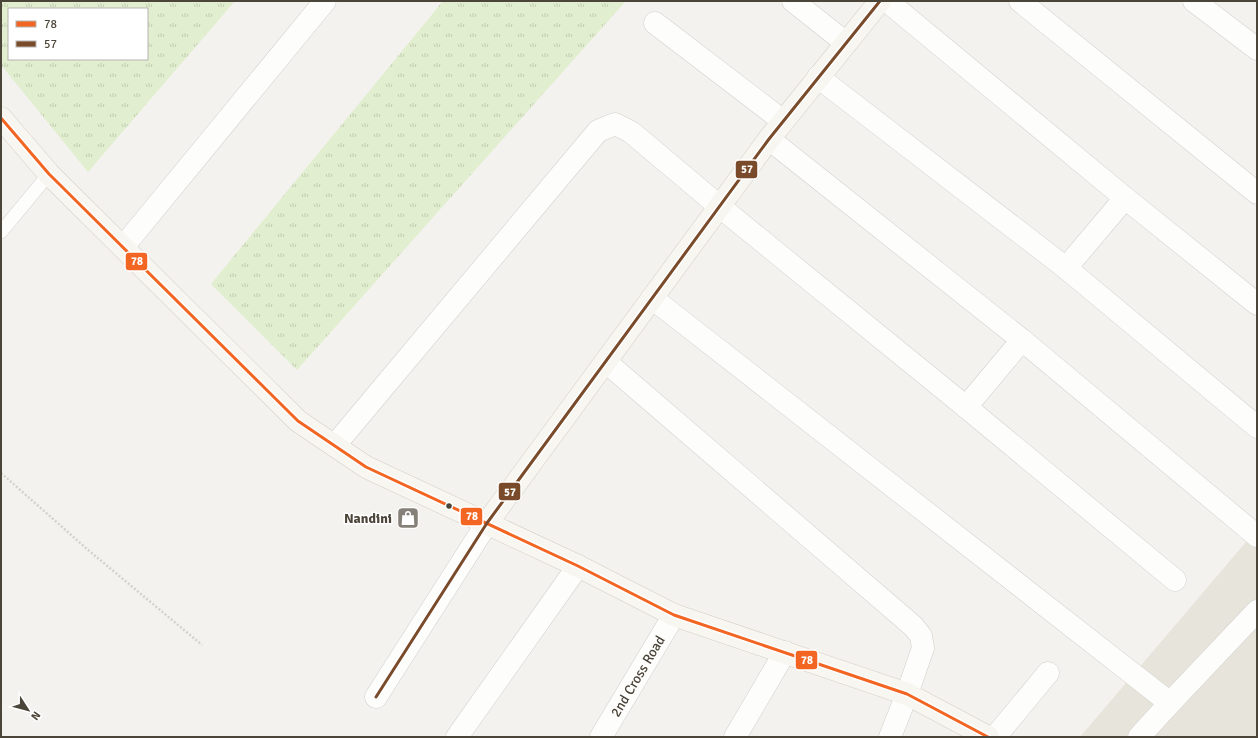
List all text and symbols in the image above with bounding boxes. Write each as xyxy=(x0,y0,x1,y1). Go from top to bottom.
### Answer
legend xyxy=(8,8,148,60)
text: 78 xyxy=(44,17,57,32)
text: 57 xyxy=(44,37,57,52)
line badge: 57 xyxy=(735,160,758,179)
text: 57 xyxy=(741,163,753,176)
line badge: 78 xyxy=(125,252,148,271)
text: 78 xyxy=(131,255,143,268)
line badge: 57 xyxy=(498,482,521,501)
text: 57 xyxy=(504,486,516,499)
unlabelled marker xyxy=(444,501,454,511)
shop icon: Nandini xyxy=(395,505,421,531)
line badge: 78 xyxy=(460,507,483,526)
place label: Nandini xyxy=(344,510,392,527)
text: 78 xyxy=(466,510,478,523)
street label: 2nd Cross Road xyxy=(607,632,668,720)
line badge: 78 xyxy=(795,650,818,670)
text: 78 xyxy=(801,654,813,667)
north arrow xyxy=(8,690,48,730)
text: N xyxy=(28,709,43,723)

